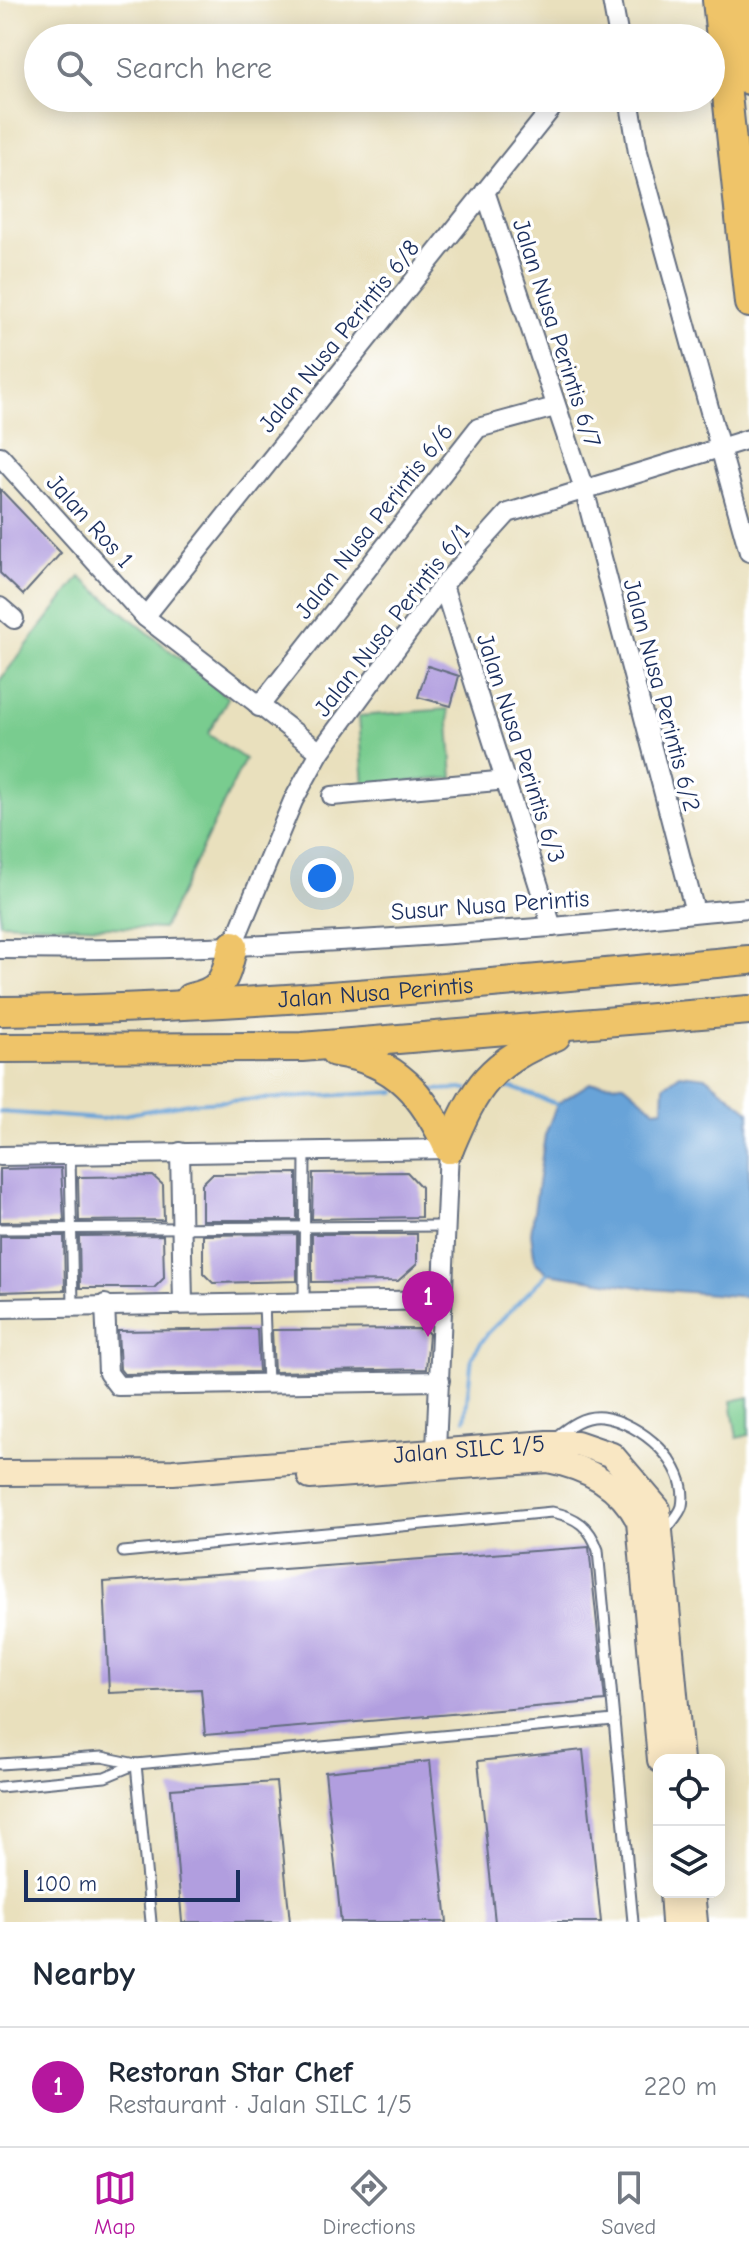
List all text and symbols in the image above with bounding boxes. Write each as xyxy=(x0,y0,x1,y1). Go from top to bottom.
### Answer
search box xyxy=(24,24,725,112)
icon: search xyxy=(52,46,96,90)
text: Search here xyxy=(116,51,272,86)
street label: Jalan Nusa Perintis 6/7 xyxy=(507,215,607,451)
street label: Jalan Nusa Perintis 6/8 xyxy=(253,234,425,438)
street label: Jalan Nusa Perintis 6/6 xyxy=(289,418,459,624)
street label: Jalan Ros 1 xyxy=(41,468,139,574)
street label: Jalan Nusa Perintis 6/1 xyxy=(308,518,476,722)
street label: Jalan Nusa Perintis 6/2 xyxy=(617,576,707,814)
street label: Jalan Nusa Perintis 6/3 xyxy=(471,630,571,866)
your location xyxy=(302,858,342,898)
street label: Susur Nusa Perintis xyxy=(390,884,590,926)
street label: Jalan Nusa Perintis xyxy=(277,971,474,1014)
pin: 1 xyxy=(402,1271,454,1337)
street label: Jalan SILC 1/5 xyxy=(392,1429,546,1469)
map controls xyxy=(653,1754,725,1898)
button: locate xyxy=(653,1754,725,1826)
button: layers xyxy=(653,1826,725,1898)
scale bar xyxy=(24,1866,240,1902)
text: 100 m xyxy=(36,1871,97,1897)
text: Nearby xyxy=(32,1954,135,1994)
text: Restoran Star Chef xyxy=(108,2055,353,2090)
text: 1 xyxy=(53,2072,63,2102)
text: 220 m xyxy=(644,2072,717,2102)
text: Restaurant · Jalan SILC 1/5 xyxy=(108,2090,412,2120)
tab: Map xyxy=(93,2166,137,2240)
tab: Directions xyxy=(323,2166,416,2240)
tab: Saved xyxy=(601,2166,656,2240)

